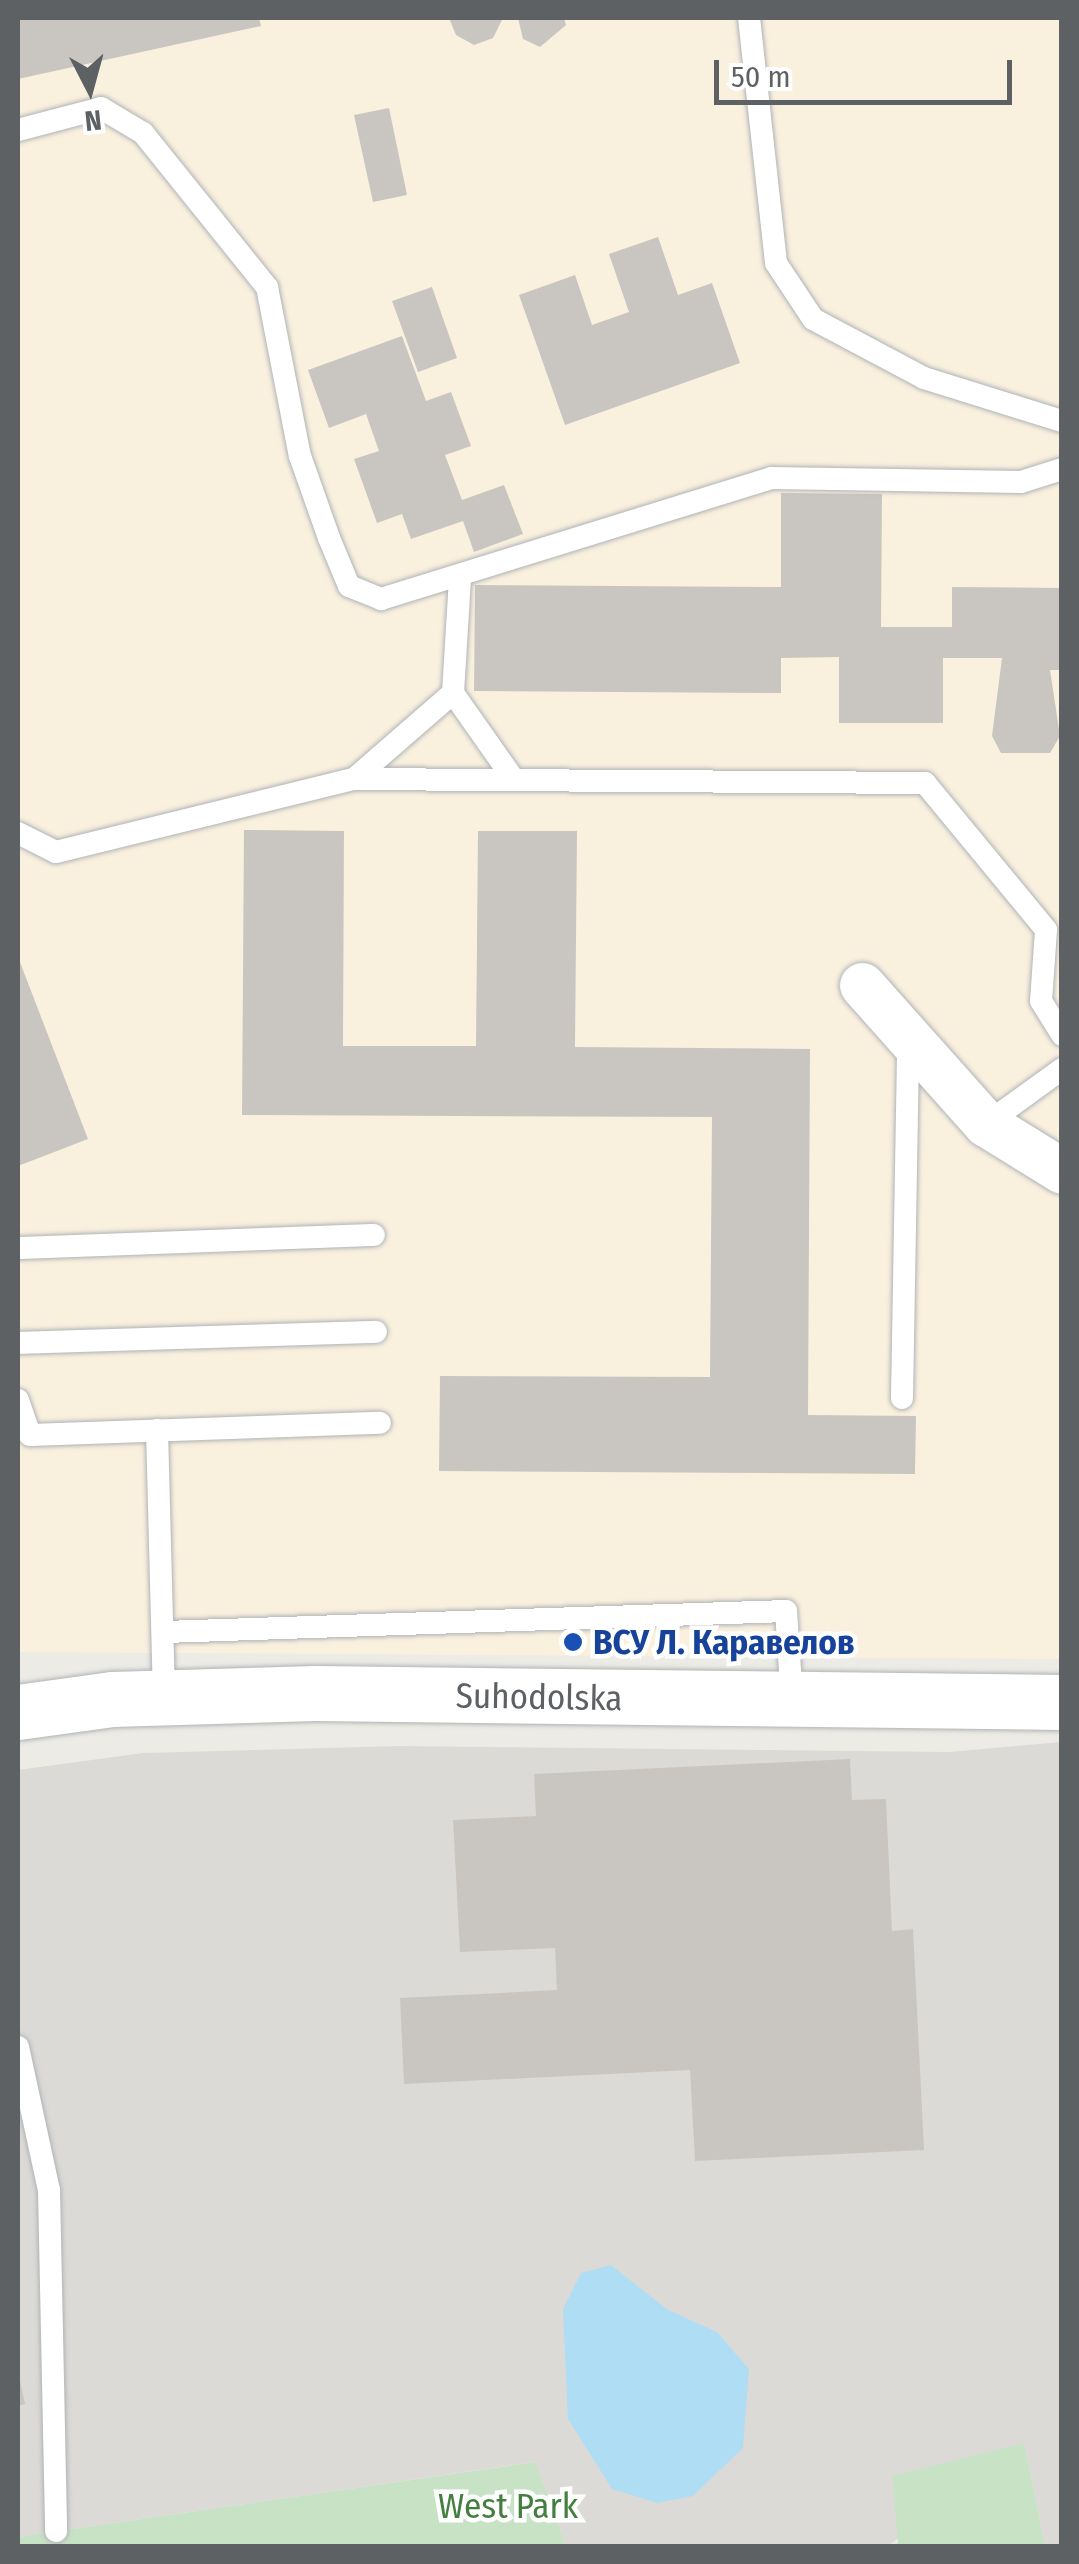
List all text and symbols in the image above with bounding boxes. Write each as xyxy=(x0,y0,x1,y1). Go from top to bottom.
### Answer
north arrow xyxy=(40,40,140,140)
scale bar xyxy=(719,40,1016,102)
text: 50 m xyxy=(731,59,791,95)
text: N xyxy=(83,103,103,138)
place label: ВСУ Л. Каравелов xyxy=(593,1621,855,1663)
marker: ВСУ Л. Каравелов xyxy=(562,1631,584,1653)
street label: Suhodolska xyxy=(455,1675,623,1719)
park label: West Park xyxy=(438,2485,578,2527)

